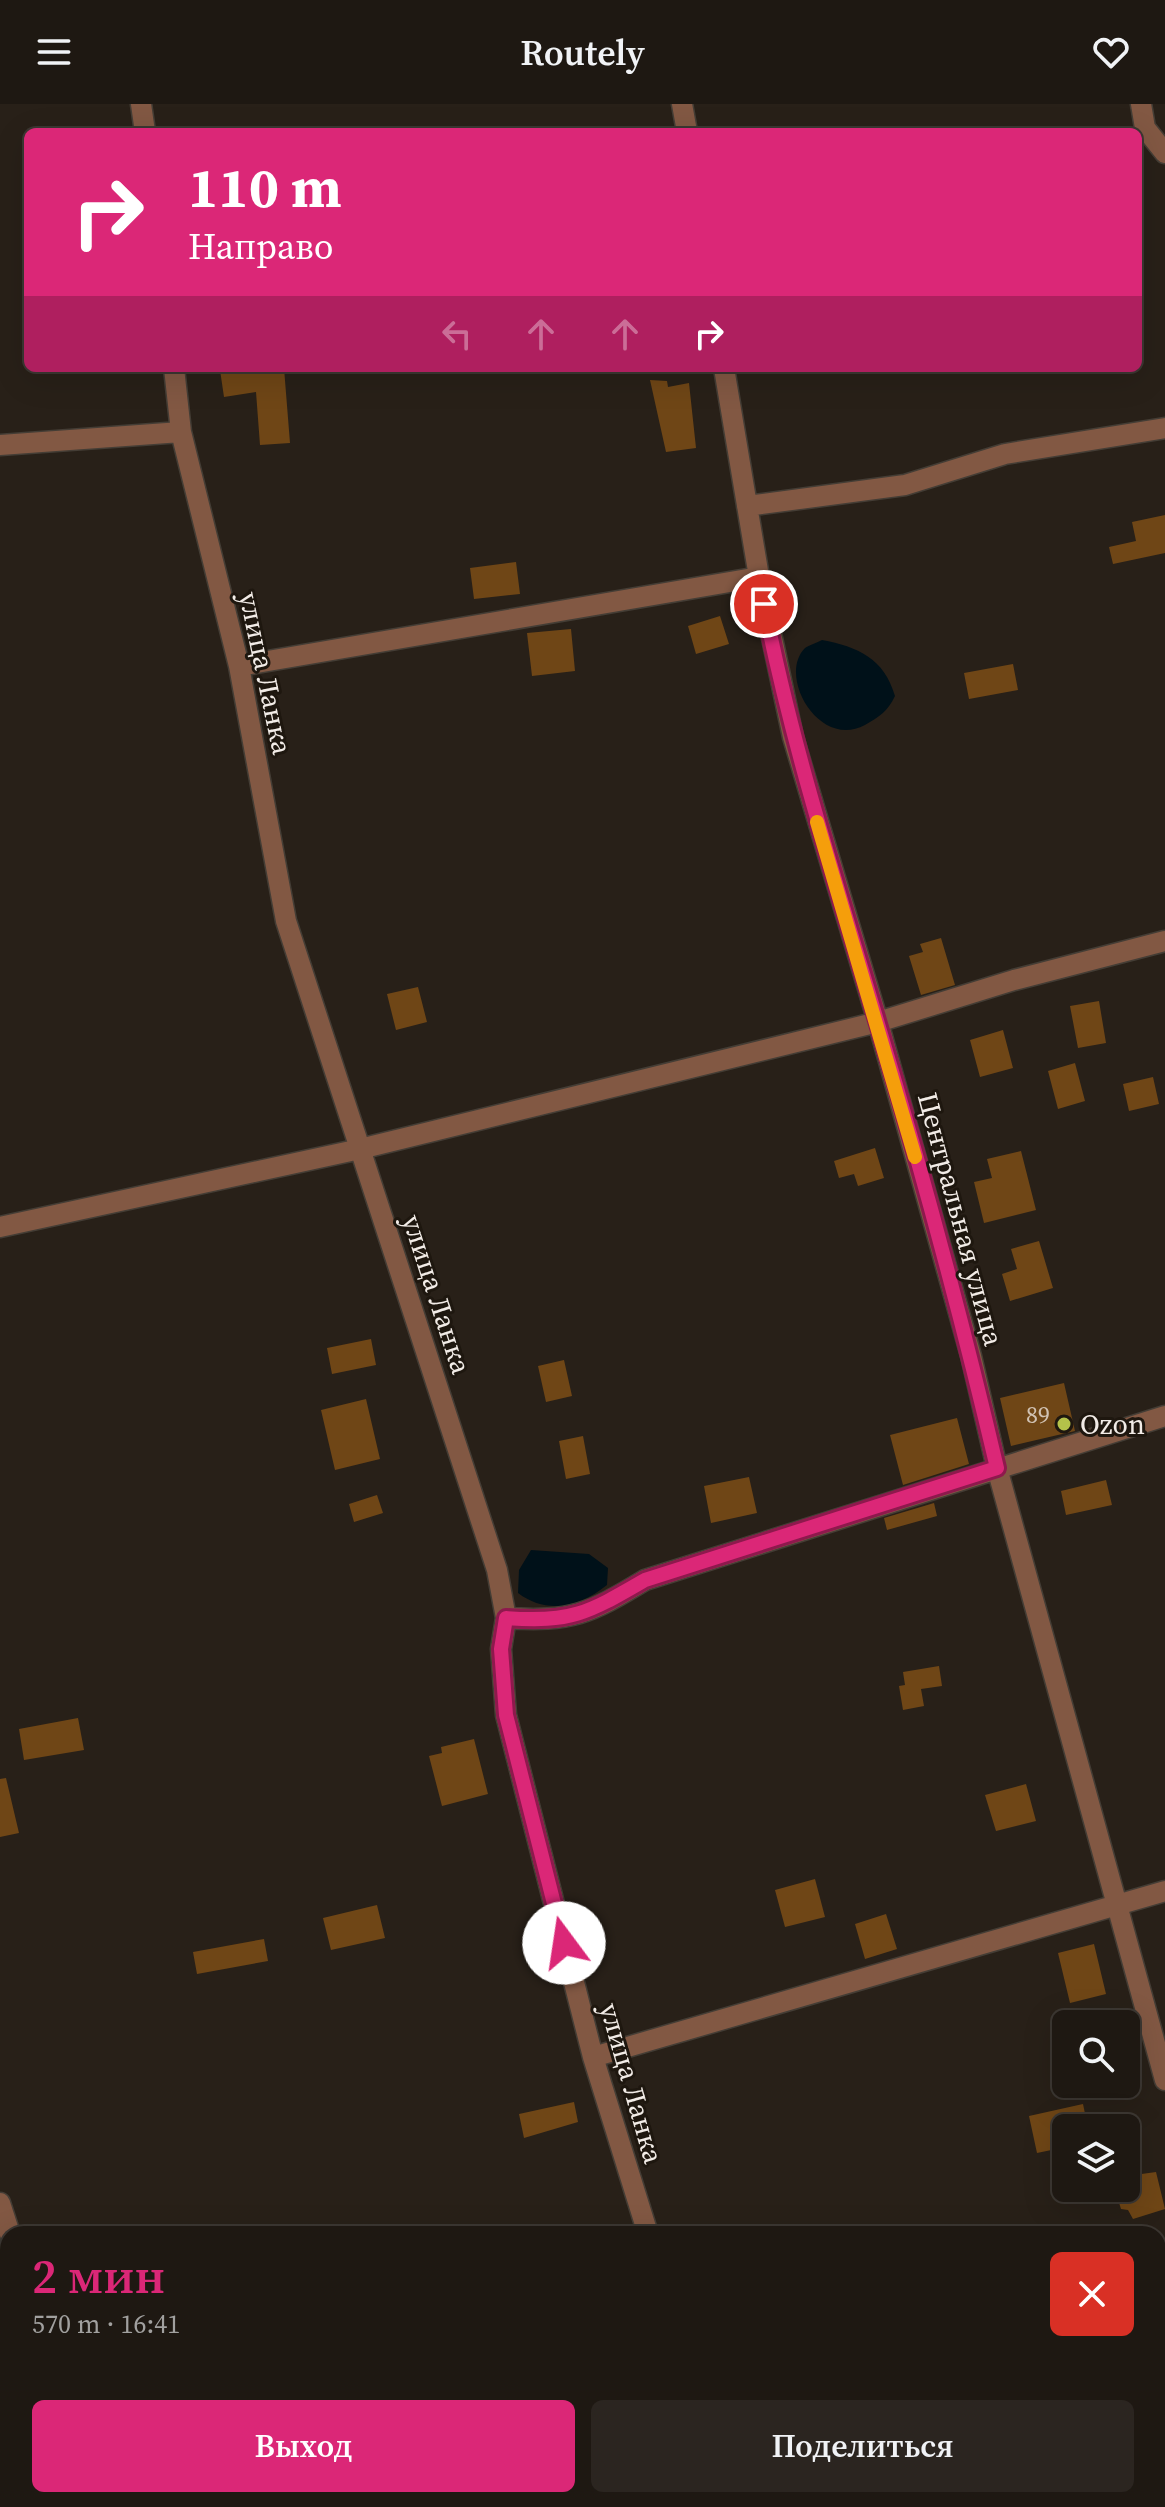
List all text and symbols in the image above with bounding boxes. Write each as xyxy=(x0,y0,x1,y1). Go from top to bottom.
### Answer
text: Routely xyxy=(520,28,645,77)
icon: menu xyxy=(32,30,76,74)
icon: heart xyxy=(1089,30,1133,74)
text: 110 m xyxy=(188,149,342,226)
icon: right xyxy=(56,160,160,264)
text: Направо xyxy=(188,222,333,271)
icon: left xyxy=(435,312,479,356)
icon: ahead xyxy=(519,312,563,356)
icon: ahead xyxy=(603,312,647,356)
icon: right xyxy=(687,312,731,356)
pin xyxy=(730,570,798,638)
icon: arrive xyxy=(742,582,786,626)
street label: улица Ланка xyxy=(230,588,302,759)
street label: Центральная улица xyxy=(909,1088,1013,1351)
street label: улица Ланка xyxy=(393,1210,481,1379)
house number: 89 xyxy=(1026,1398,1050,1431)
place label: Ozon xyxy=(1080,1405,1145,1443)
marker: Ozon xyxy=(1055,1415,1073,1433)
position arrow xyxy=(522,1901,606,1985)
street label: улица Ланка xyxy=(591,1998,673,2168)
map controls xyxy=(1052,2010,1140,2202)
button: search xyxy=(1052,2010,1140,2098)
button: layers xyxy=(1052,2114,1140,2202)
text: 2 мин xyxy=(32,2243,165,2309)
button: close xyxy=(1050,2252,1134,2336)
text: 570 m · 16:41 xyxy=(32,2306,180,2342)
button: Выход xyxy=(32,2400,575,2492)
button: Поделиться xyxy=(591,2400,1134,2492)

